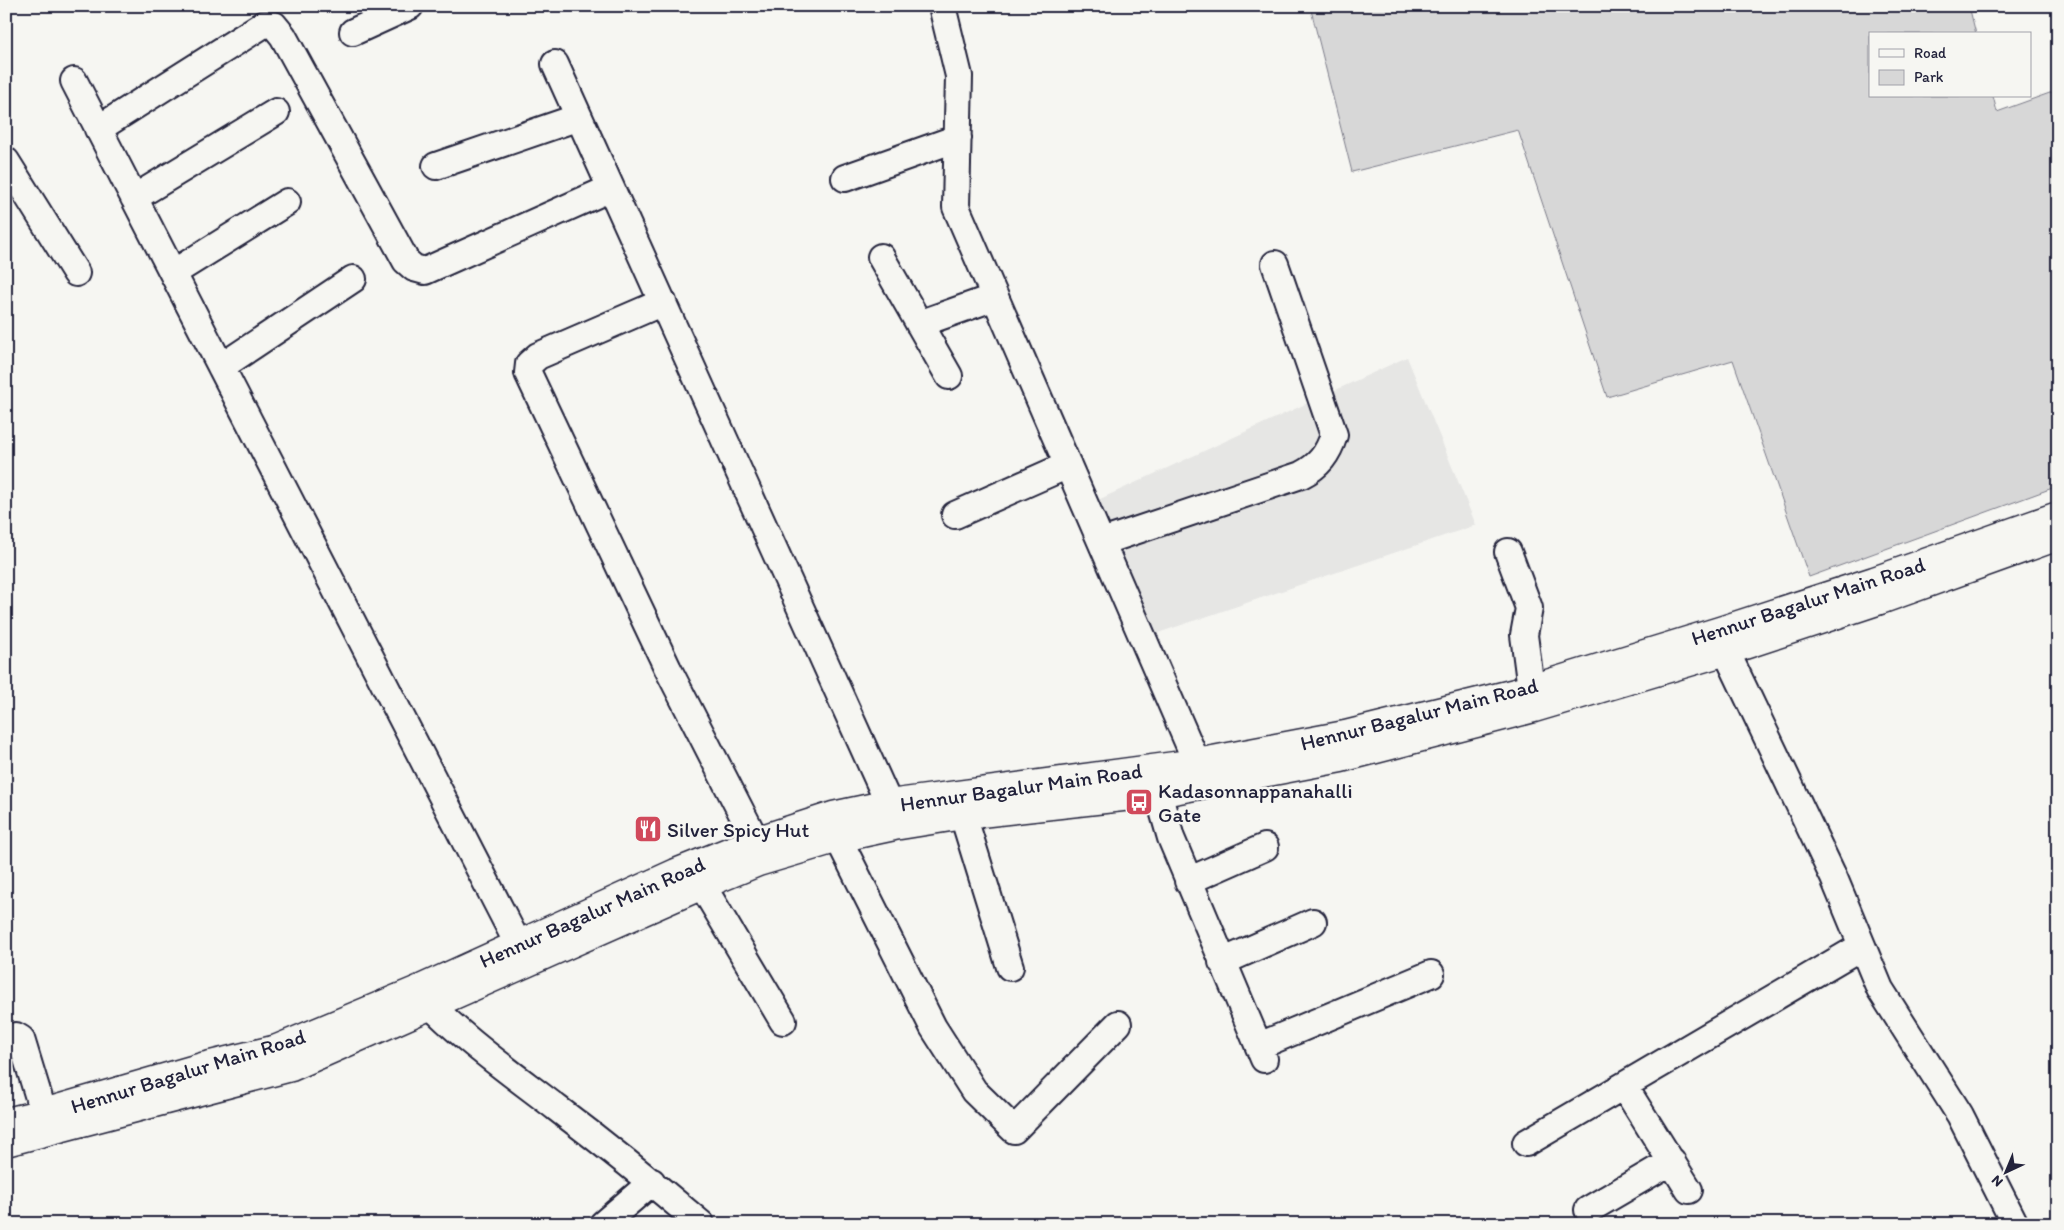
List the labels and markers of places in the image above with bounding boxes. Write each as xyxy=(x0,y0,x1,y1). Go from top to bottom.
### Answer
place label: Kadasonnappanahalli Gate xyxy=(1158,778,1353,827)
bus stop icon: Kadasonnappanahalli Gate xyxy=(1124,787,1154,817)
restaurant icon: Silver Spicy Hut xyxy=(633,814,663,844)
place label: Silver Spicy Hut xyxy=(667,817,809,842)

